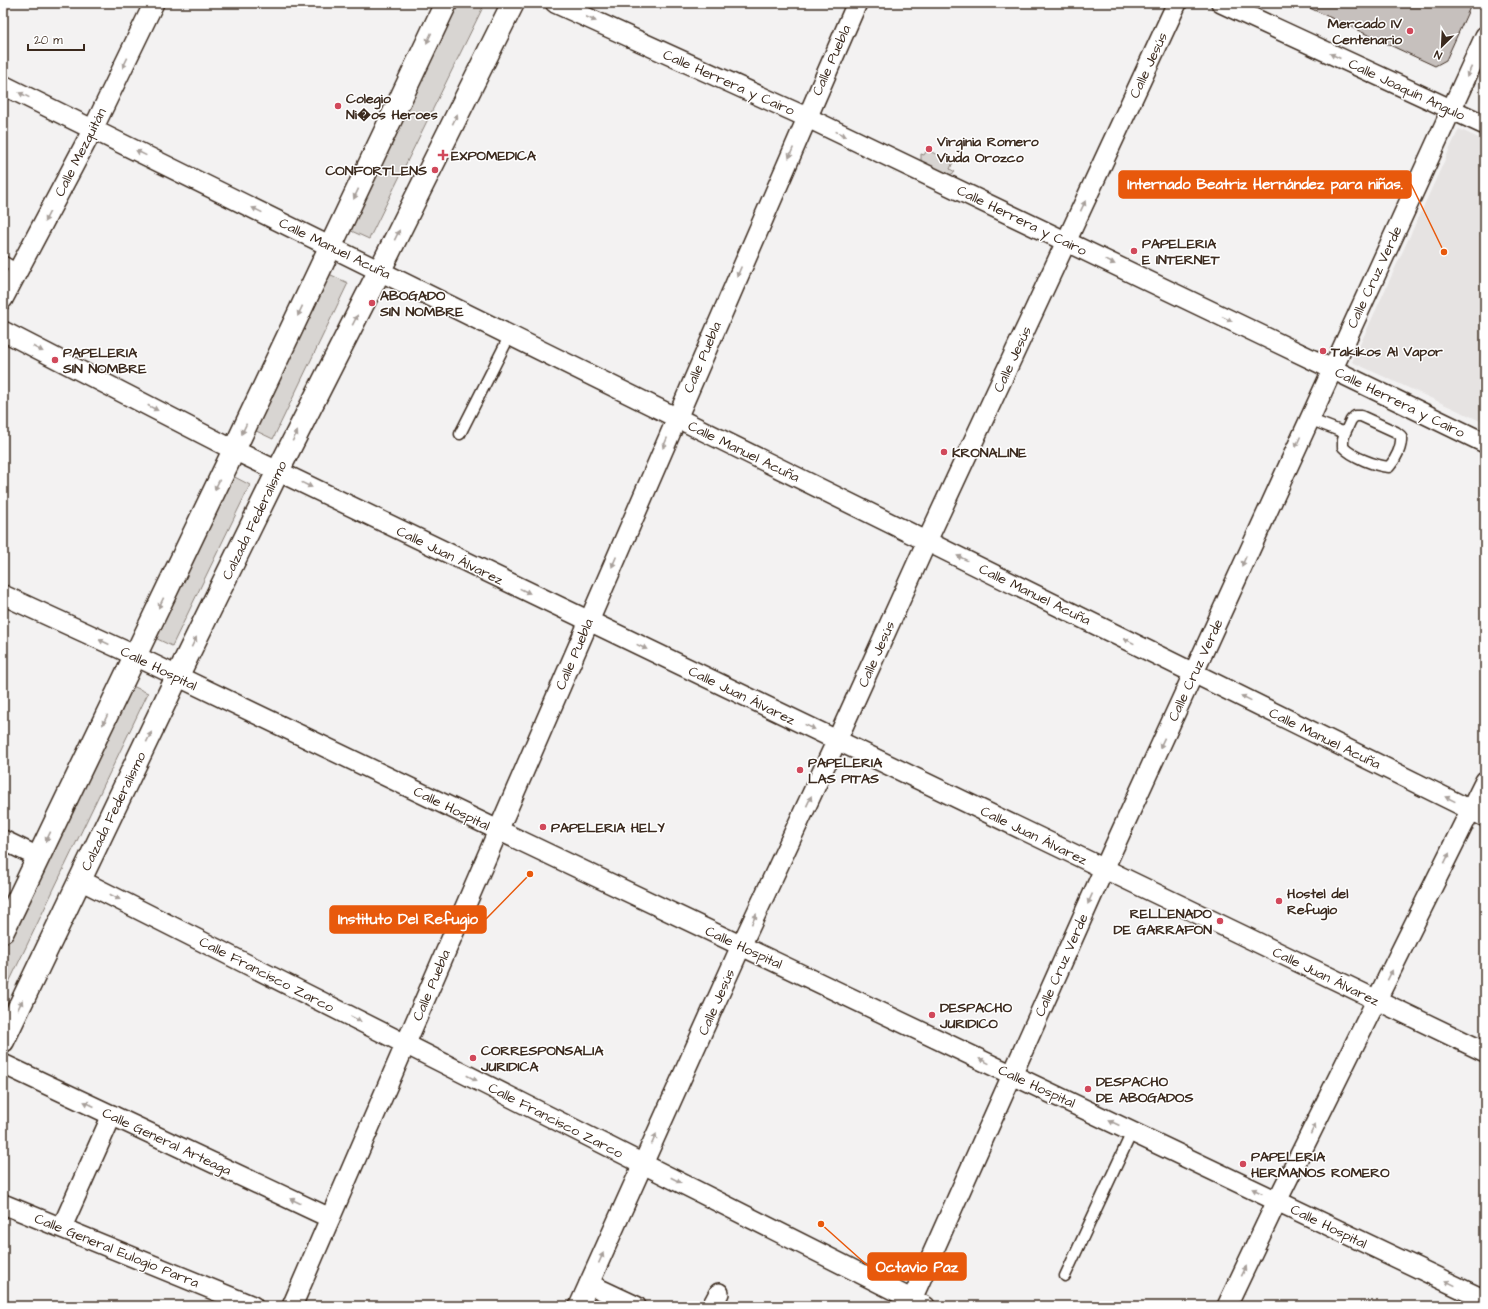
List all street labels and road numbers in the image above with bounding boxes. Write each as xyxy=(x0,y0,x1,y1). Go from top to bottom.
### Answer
street label: Calle Puebla xyxy=(807,22,856,99)
street label: Calle Jesús xyxy=(1125,29,1173,102)
street label: Calle Herrera y Cairo xyxy=(660,45,798,121)
street label: Calle Joaquín Angulo xyxy=(1345,54,1468,126)
street label: Calle Mezquitán xyxy=(50,105,112,200)
street label: Calle Herrera y Cairo xyxy=(953,181,1090,261)
street label: Calle Manuel Acuña xyxy=(275,213,394,285)
street label: Calle Cruz Verde xyxy=(1342,223,1408,332)
street label: Calle Puebla xyxy=(679,319,727,396)
street label: Calle Jesús xyxy=(989,323,1037,396)
street label: Calle Herrera y Cairo xyxy=(1331,363,1468,443)
street label: Calle Manuel Acuña xyxy=(684,416,803,488)
street label: Calzada Federalismo xyxy=(217,457,292,583)
street label: Calle Juan Álvarez xyxy=(393,521,506,590)
street label: Calle Manuel Acuña xyxy=(975,559,1094,631)
street label: Calle Puebla xyxy=(551,616,599,693)
street label: Calle Cruz Verde xyxy=(1163,616,1229,725)
street label: Calle Jesús xyxy=(853,618,900,691)
street label: Calle Hospital xyxy=(117,642,200,696)
street label: Calle Juan Álvarez xyxy=(685,661,798,730)
street label: Calle Manuel Acuña xyxy=(1265,703,1384,775)
street label: Calzada Federalismo xyxy=(76,748,151,874)
street label: Calle Hospital xyxy=(410,782,493,836)
street label: Calle Juan Álvarez xyxy=(977,801,1090,870)
street label: Calle Cruz Verde xyxy=(1030,910,1094,1020)
street label: Calle Hospital xyxy=(702,921,785,974)
street label: Calle Francisco Zarco xyxy=(196,932,338,1018)
street label: Calle Juan Álvarez xyxy=(1269,942,1382,1011)
street label: Calle Puebla xyxy=(408,947,456,1024)
street label: Calle Jesús xyxy=(693,966,740,1039)
street label: Calle Hospital xyxy=(995,1060,1078,1113)
street label: Calle Francisco Zarco xyxy=(485,1078,627,1164)
street label: Calle General Arteaga xyxy=(99,1103,234,1181)
street label: Calle Hospital xyxy=(1287,1200,1370,1254)
street label: Calle General Eulogio Parra xyxy=(31,1209,202,1293)

